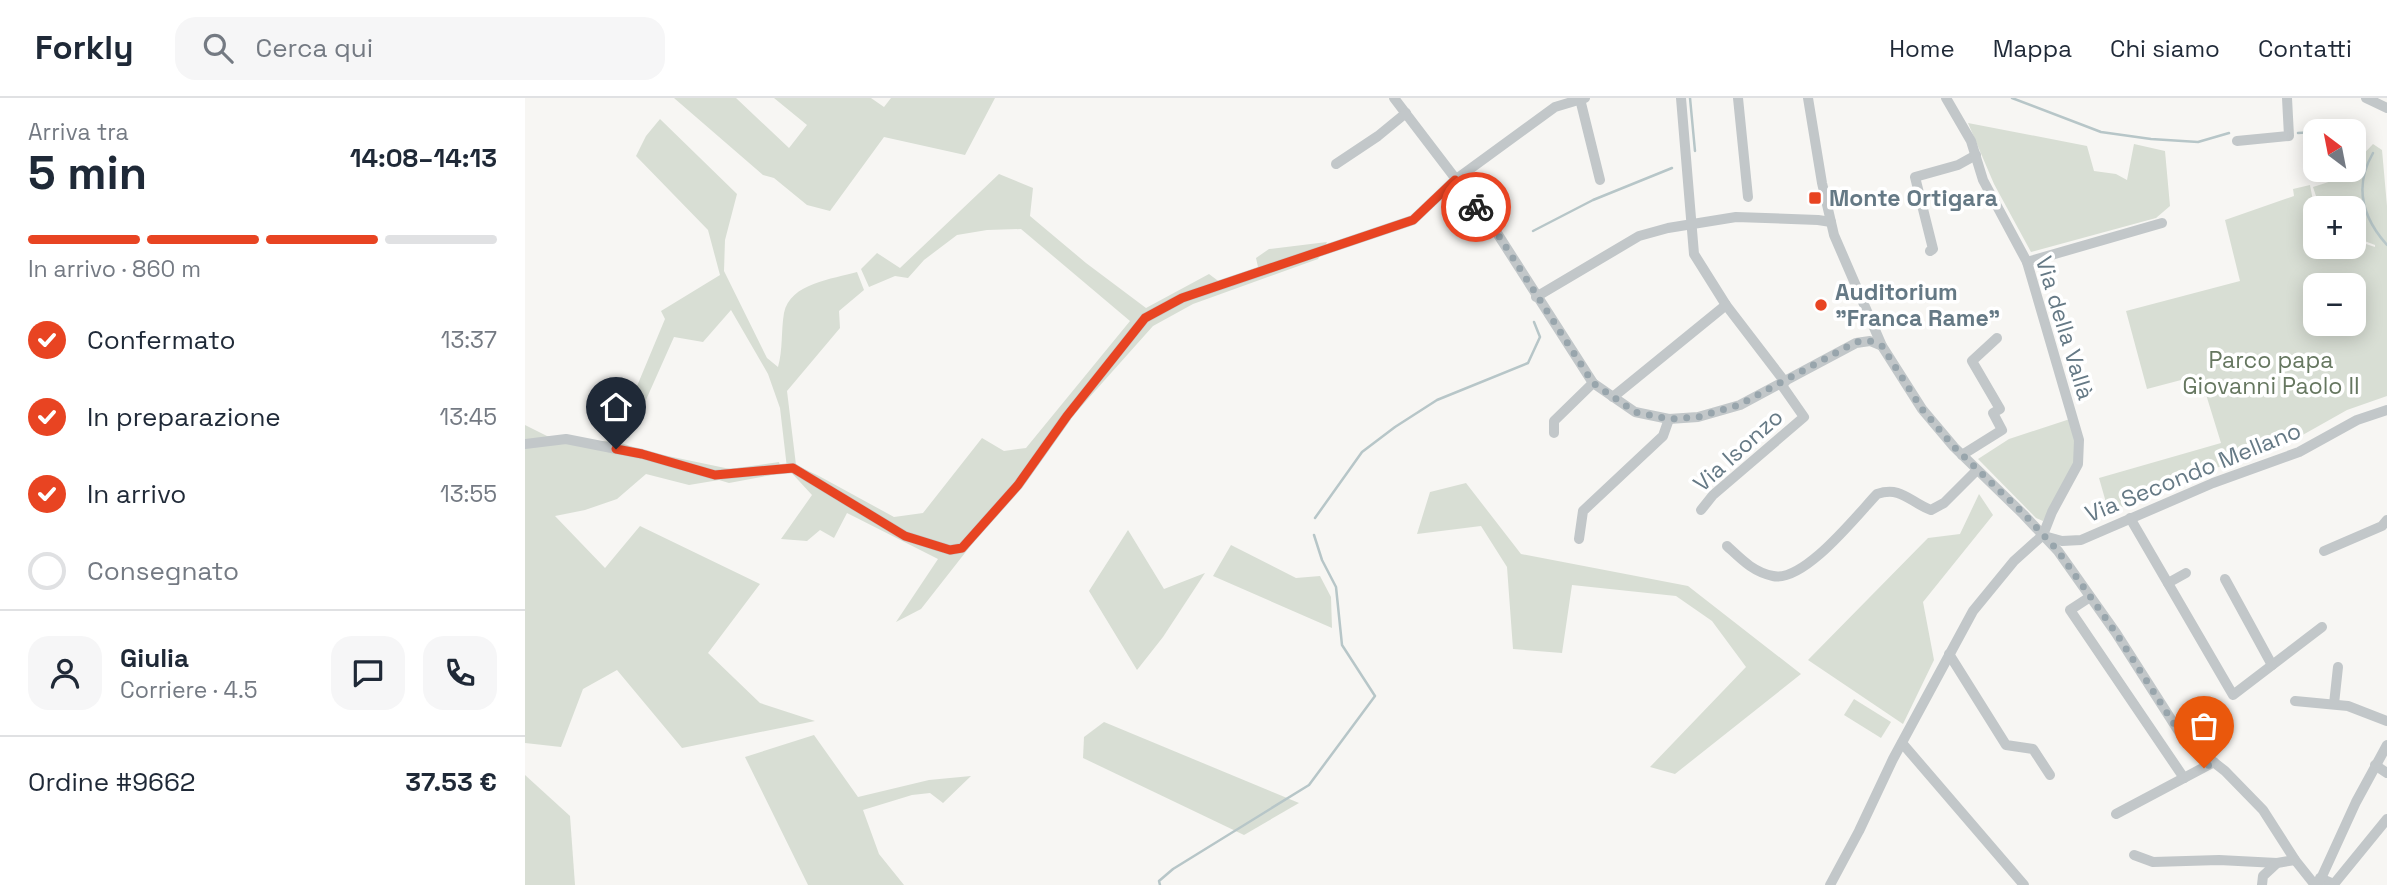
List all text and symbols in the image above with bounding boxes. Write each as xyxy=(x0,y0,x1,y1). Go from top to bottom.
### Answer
search box xyxy=(175,17,665,80)
text: Forkly xyxy=(35,27,133,69)
icon: search xyxy=(199,29,237,67)
text: Cerca qui xyxy=(255,31,373,65)
text: Home xyxy=(1889,33,1955,64)
text: Mappa xyxy=(1993,33,2072,64)
text: Chi siamo xyxy=(2110,33,2220,64)
text: Contatti xyxy=(2258,33,2352,64)
text: Arriva tra xyxy=(28,117,129,147)
north arrow xyxy=(2303,119,2366,182)
map controls xyxy=(2303,119,2366,336)
text: 14:08–14:13 xyxy=(350,141,497,175)
text: 5 min xyxy=(28,144,147,202)
courier xyxy=(1441,172,1511,242)
place label: Monte Ortigara xyxy=(1829,183,1998,213)
icon: bike xyxy=(1457,188,1495,226)
marker: Monte Ortigara xyxy=(1807,190,1823,206)
button: + xyxy=(2303,196,2366,259)
street label: Via della Vallà xyxy=(2029,253,2101,403)
text: In arrivo · 860 m xyxy=(28,254,201,284)
button: − xyxy=(2303,273,2366,336)
place label: Auditorium "Franca Rame" xyxy=(1835,277,2000,333)
marker: Auditorium "Franca Rame" xyxy=(1813,297,1829,313)
icon: check xyxy=(28,321,66,359)
text: Confermato xyxy=(87,323,235,357)
text: 13:37 xyxy=(441,325,497,355)
park label: Parco papa Giovanni Paolo II xyxy=(2182,345,2360,401)
pin xyxy=(586,377,646,449)
icon: home xyxy=(597,388,635,426)
icon: check xyxy=(28,398,66,436)
text: In preparazione xyxy=(87,400,281,434)
text: 13:45 xyxy=(440,402,497,432)
street label: Via Isonzo xyxy=(1687,402,1789,498)
street label: Via Secondo Mellano xyxy=(2081,415,2305,529)
icon: check xyxy=(28,475,66,513)
text: In arrivo xyxy=(87,477,186,511)
text: 13:55 xyxy=(440,479,497,509)
text: Consegnato xyxy=(87,554,239,588)
button: person xyxy=(28,636,102,710)
button: chat xyxy=(331,636,405,710)
button: phone xyxy=(423,636,497,710)
text: Giulia xyxy=(120,641,189,675)
text: Corriere · 4.5 xyxy=(120,675,258,705)
pin xyxy=(2174,696,2234,768)
icon: bag xyxy=(2185,707,2223,745)
text: Ordine #9662 xyxy=(28,765,196,799)
text: 37.53 € xyxy=(405,765,497,799)

